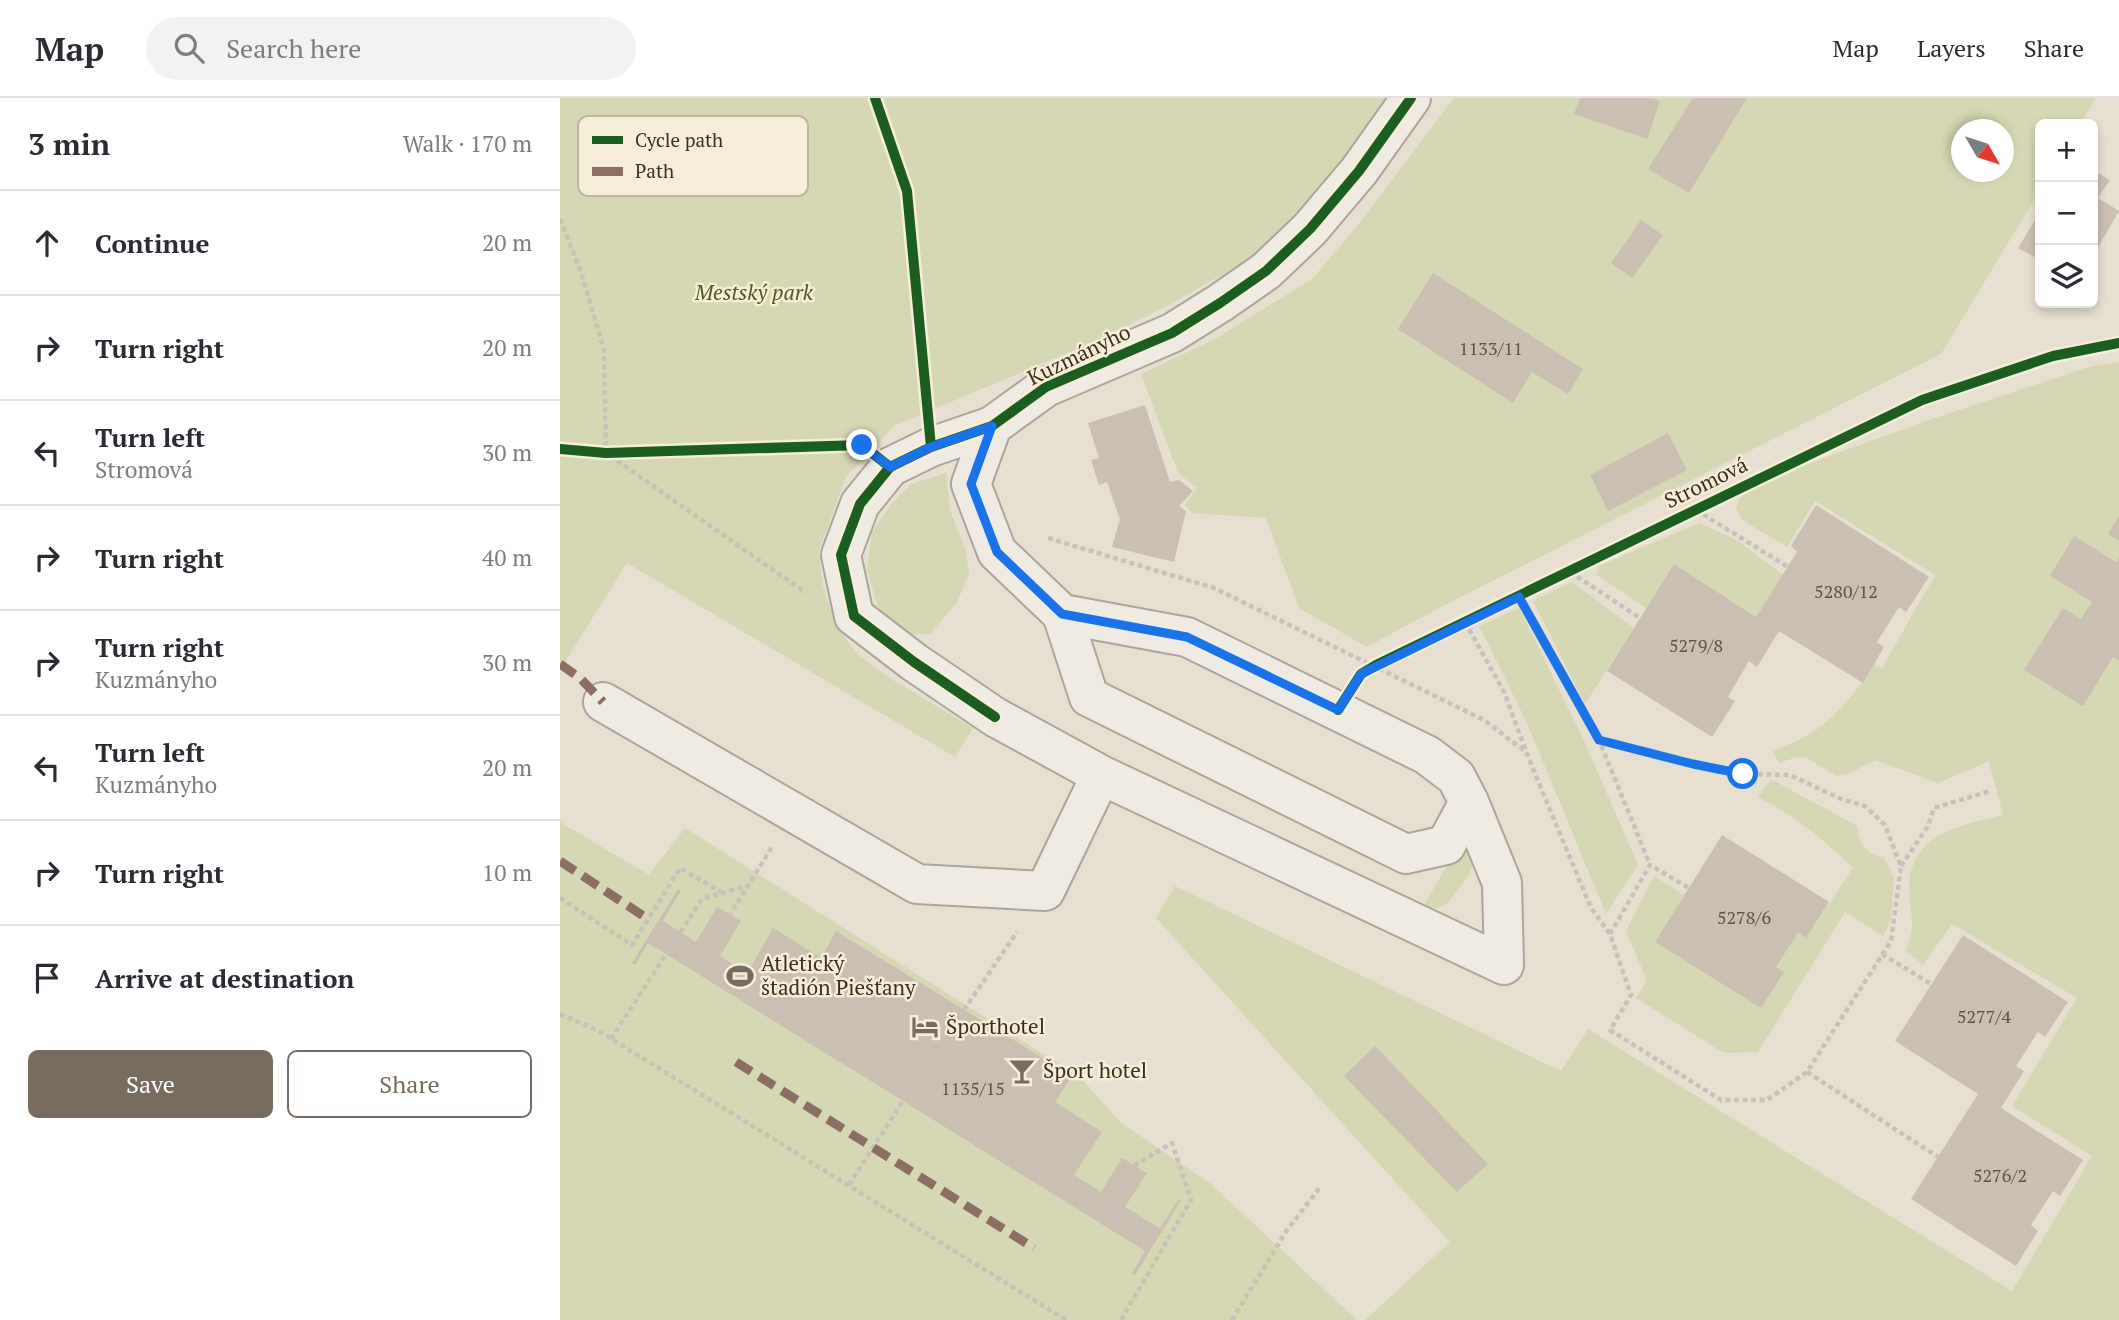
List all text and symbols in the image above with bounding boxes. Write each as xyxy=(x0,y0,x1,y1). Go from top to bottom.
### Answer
search box xyxy=(146,17,636,80)
text: Map xyxy=(35,27,104,70)
icon: search xyxy=(170,29,208,67)
text: Search here xyxy=(226,31,361,65)
text: Map xyxy=(1832,32,1879,64)
text: Layers xyxy=(1917,32,1986,64)
text: Share xyxy=(2024,32,2084,64)
legend xyxy=(578,116,808,196)
north arrow xyxy=(1951,119,2014,182)
map controls xyxy=(2035,119,2098,308)
button: + xyxy=(2035,119,2098,182)
text: 3 min xyxy=(28,124,110,164)
text: Cycle path xyxy=(635,127,723,152)
text: Walk · 170 m xyxy=(403,128,532,159)
text: Path xyxy=(635,158,674,183)
button: − xyxy=(2035,182,2098,245)
icon: ahead xyxy=(28,224,66,262)
text: Continue xyxy=(95,226,209,260)
text: 20 m xyxy=(482,227,532,258)
button: layers xyxy=(2035,245,2098,308)
park label: Mestský park xyxy=(694,278,814,306)
street label: Kuzmányho xyxy=(1022,317,1135,391)
icon: right xyxy=(28,329,66,367)
text: Turn right xyxy=(95,331,224,365)
text: 20 m xyxy=(482,332,532,363)
house number: 1133/11 xyxy=(1459,336,1523,360)
text: Turn left xyxy=(95,420,205,454)
route end xyxy=(846,429,877,460)
icon: left xyxy=(28,434,66,472)
text: 30 m xyxy=(482,437,532,468)
street label: Stromová xyxy=(1659,450,1752,514)
text: Stromová xyxy=(95,454,193,485)
icon: right xyxy=(28,539,66,577)
text: Turn right xyxy=(95,541,224,575)
text: 40 m xyxy=(482,542,532,573)
house number: 5280/12 xyxy=(1814,579,1878,603)
text: Turn right xyxy=(95,630,224,664)
house number: 5279/8 xyxy=(1669,633,1723,657)
icon: right xyxy=(28,644,66,682)
text: 30 m xyxy=(482,647,532,678)
text: Kuzmányho xyxy=(95,664,217,695)
text: Turn left xyxy=(95,735,205,769)
icon: left xyxy=(28,749,66,787)
text: 20 m xyxy=(482,752,532,783)
route start xyxy=(1727,758,1758,789)
text: Kuzmányho xyxy=(95,769,217,800)
icon: right xyxy=(28,854,66,892)
text: Turn right xyxy=(95,856,224,890)
text: 10 m xyxy=(482,857,532,888)
house number: 5278/6 xyxy=(1717,905,1771,929)
place label: Atletický štadión Piešťany xyxy=(761,949,916,1001)
icon: arrive xyxy=(28,959,66,997)
text: Arrive at destination xyxy=(95,961,354,995)
sports icon: Atletický štadión Piešťany xyxy=(725,961,755,991)
house number: 5277/4 xyxy=(1957,1004,2011,1028)
hotel icon: Športhotel xyxy=(910,1012,940,1042)
place label: Športhotel xyxy=(946,1012,1045,1040)
button: Save xyxy=(28,1050,273,1118)
button: Share xyxy=(287,1050,532,1118)
bar icon: Šport hotel xyxy=(1007,1056,1037,1086)
place label: Šport hotel xyxy=(1043,1056,1147,1084)
house number: 1135/15 xyxy=(941,1076,1005,1100)
house number: 5276/2 xyxy=(1973,1163,2027,1187)

